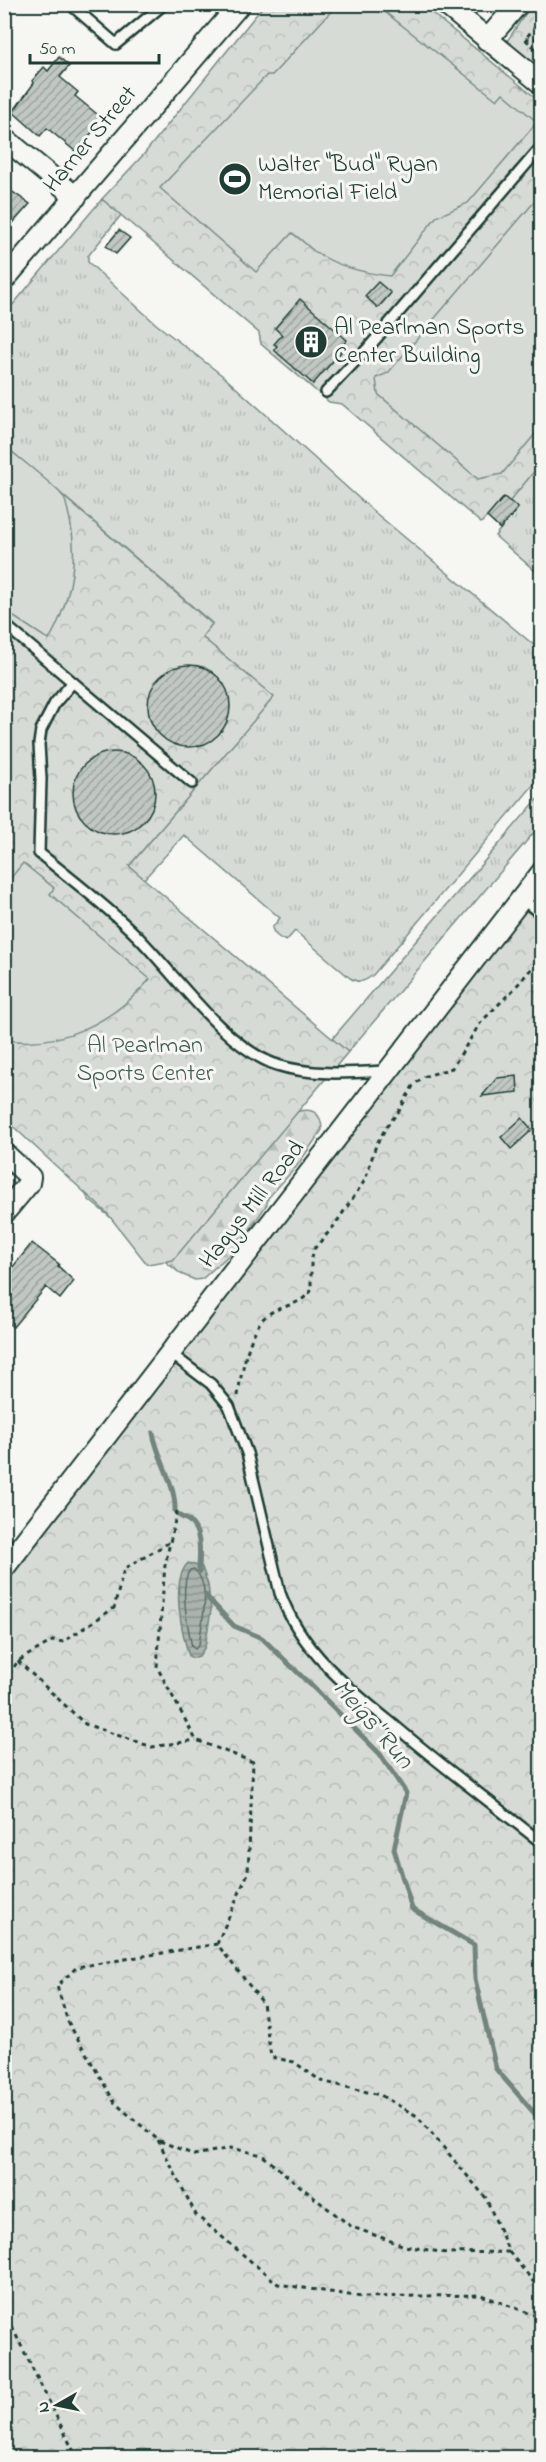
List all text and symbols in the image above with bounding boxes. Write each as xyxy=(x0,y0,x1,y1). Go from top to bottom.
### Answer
scale bar xyxy=(30,27,159,65)
text: 50 m xyxy=(39,37,76,63)
street label: Harner Street xyxy=(36,79,146,201)
place label: Walter "Bud" Ryan Memorial Field xyxy=(258,148,438,211)
sports icon: Walter "Bud" Ryan Memorial Field xyxy=(217,161,253,197)
place label: Al Pearlman Sports Center Building xyxy=(334,311,525,374)
building icon: Al Pearlman Sports Center Building xyxy=(293,324,329,360)
park label: Al Pearlman Sports Center xyxy=(77,1029,214,1092)
street label: Hagys Mill Road xyxy=(192,1133,315,1277)
water label: Meigs' Run xyxy=(322,1672,423,1779)
north arrow xyxy=(27,2375,87,2435)
text: N xyxy=(31,2400,57,2414)

